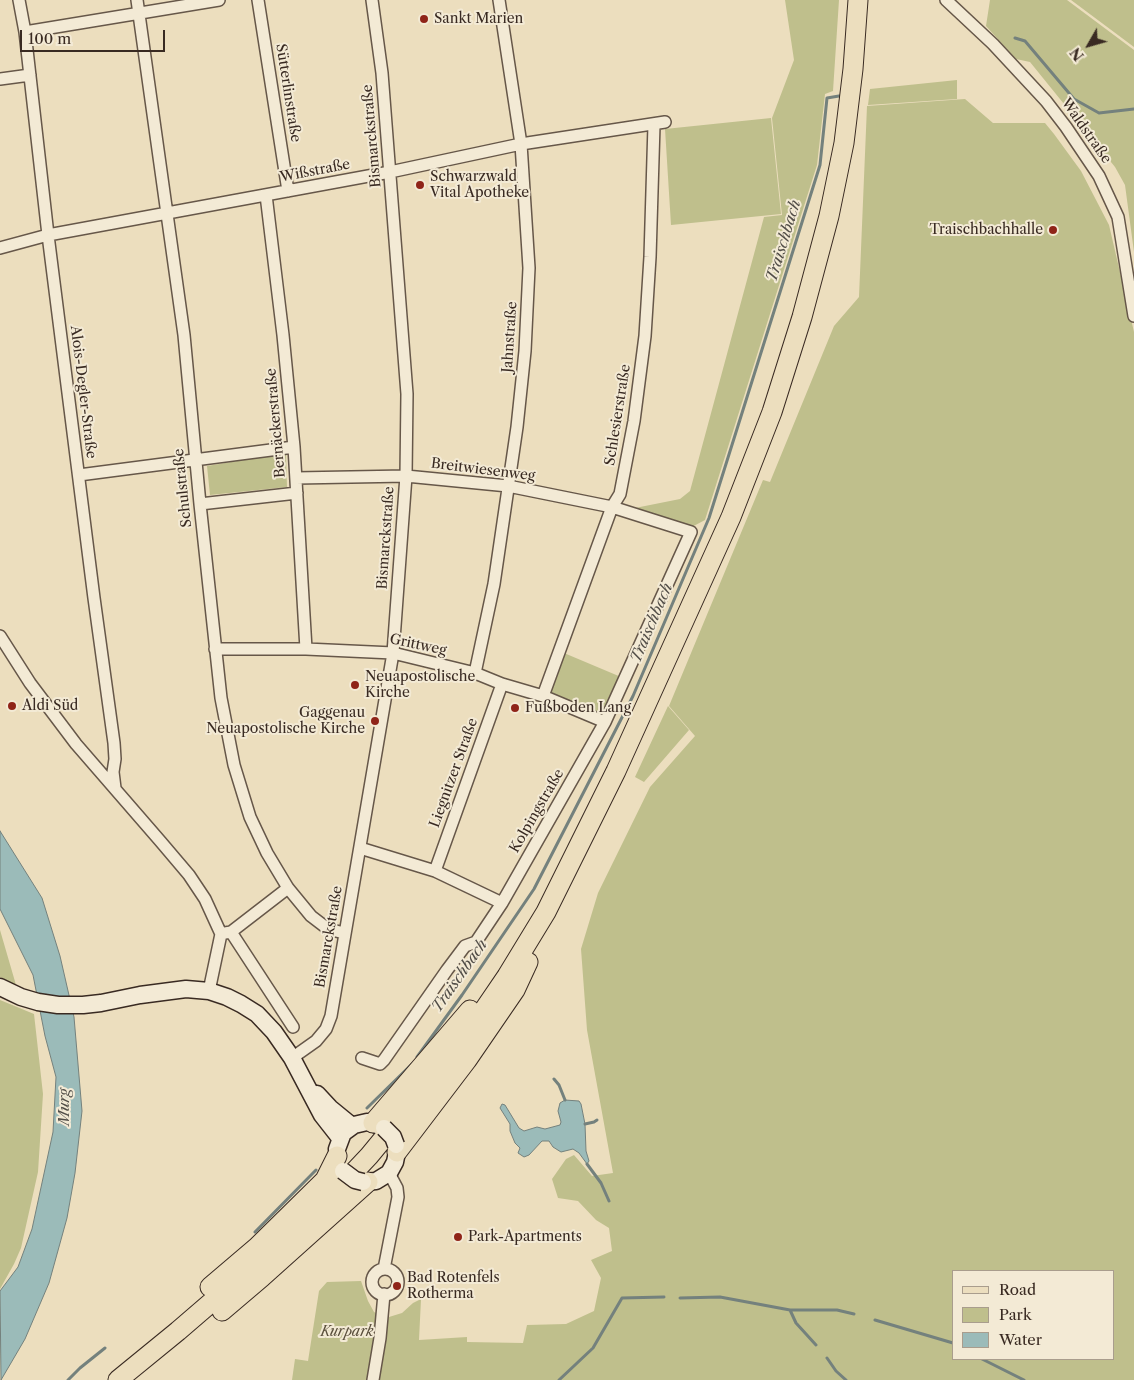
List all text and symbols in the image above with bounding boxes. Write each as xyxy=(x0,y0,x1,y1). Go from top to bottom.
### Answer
place label: Sankt Marien xyxy=(434,11,523,27)
marker: Sankt Marien xyxy=(418,13,430,25)
scale bar xyxy=(22,20,168,52)
north arrow xyxy=(1064,20,1114,70)
text: 100 m xyxy=(28,29,71,48)
street label: Sütterlinstraße xyxy=(272,43,304,143)
text: N xyxy=(1066,44,1088,65)
street label: Bismarckstraße xyxy=(359,84,385,188)
street label: Waldstraße xyxy=(1057,95,1115,167)
street label: Wißstraße xyxy=(279,156,351,186)
place label: Schwarzwald Vital Apotheke xyxy=(430,169,529,202)
marker: Schwarzwald Vital Apotheke xyxy=(414,179,426,191)
water label: Traischbach xyxy=(763,198,805,284)
place label: Traischbachhalle xyxy=(929,222,1043,238)
marker: Traischbachhalle xyxy=(1047,224,1059,236)
street label: Jahnstraße xyxy=(499,301,521,373)
street label: Alois-Degler-Straße xyxy=(66,324,100,460)
street label: Schlesierstraße xyxy=(602,363,634,467)
street label: Bernäckerstraße xyxy=(263,367,289,479)
street label: Schulstraße xyxy=(171,448,195,528)
street label: Breitwiesenweg xyxy=(430,455,536,485)
street label: Bismarckstraße xyxy=(374,486,398,590)
water label: Traischbach xyxy=(627,581,677,665)
street label: Grittweg xyxy=(388,631,448,659)
place label: Neuapostolische Kirche xyxy=(365,669,475,702)
marker: Neuapostolische Kirche xyxy=(349,679,361,691)
place label: Aldi Süd xyxy=(22,698,78,714)
marker: Aldi Süd xyxy=(6,700,18,712)
place label: Fußboden Lang xyxy=(525,700,631,716)
marker: Fußboden Lang xyxy=(509,702,521,714)
place label: Gaggenau Neuapostolische Kirche xyxy=(206,705,365,738)
marker: Gaggenau Neuapostolische Kirche xyxy=(369,715,381,727)
street label: Liegnitzer Straße xyxy=(426,716,482,830)
street label: Kolpingstraße xyxy=(506,766,568,856)
street label: Bismarckstraße xyxy=(312,885,346,989)
water label: Traischbach xyxy=(428,936,492,1016)
water label: Murg xyxy=(56,1088,74,1126)
place label: Park-Apartments xyxy=(468,1229,582,1245)
marker: Park-Apartments xyxy=(452,1231,464,1243)
place label: Bad Rotenfels Rotherma xyxy=(407,1270,500,1302)
legend xyxy=(952,1270,1114,1360)
marker: Bad Rotenfels Rotherma xyxy=(391,1280,403,1292)
text: Road xyxy=(999,1280,1036,1299)
text: Park xyxy=(999,1305,1032,1324)
park label: Kurpark xyxy=(320,1324,374,1340)
text: Water xyxy=(999,1330,1042,1349)

